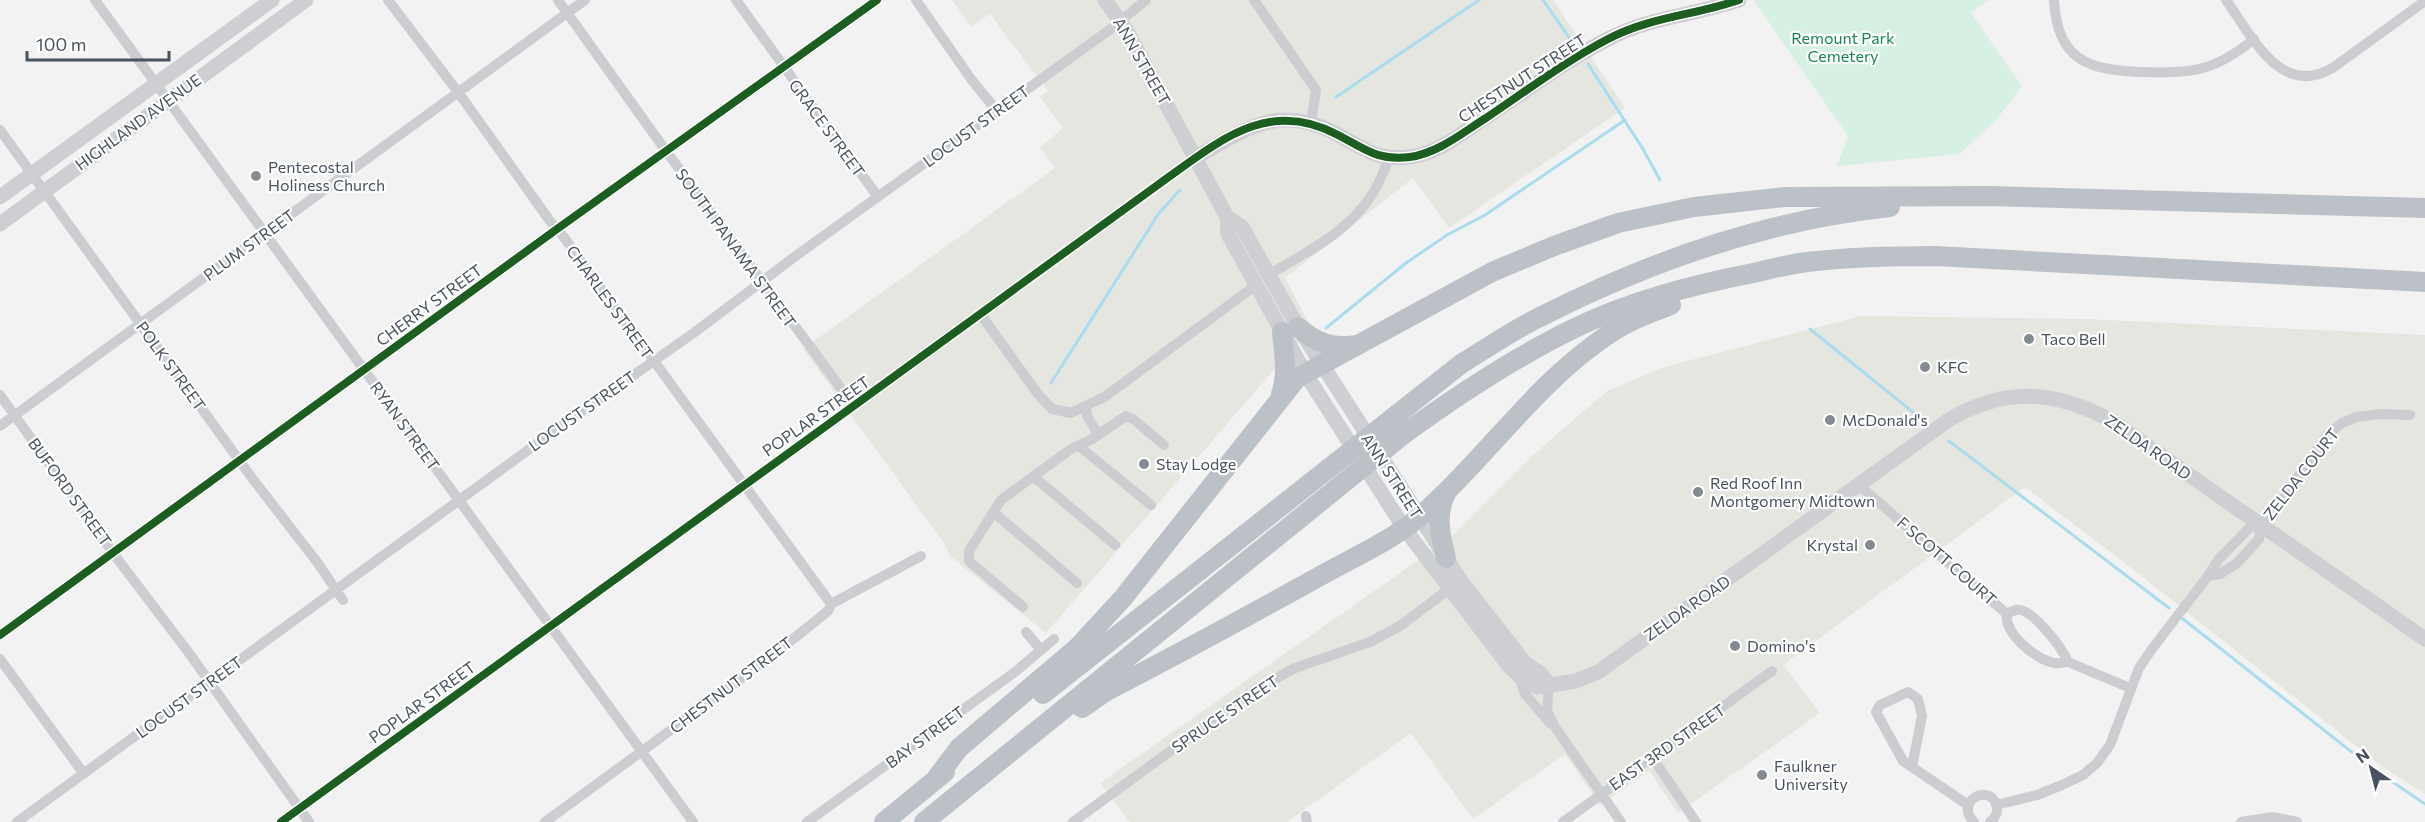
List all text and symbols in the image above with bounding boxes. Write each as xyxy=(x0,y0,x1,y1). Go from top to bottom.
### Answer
street label: ANN STREET xyxy=(1110,14,1175,108)
scale bar xyxy=(27,24,170,62)
park label: Remount Park Cemetery xyxy=(1791,28,1895,65)
street label: CHESTNUT STREET xyxy=(1454,29,1589,126)
text: 100 m xyxy=(36,33,86,55)
street label: HIGHLAND AVENUE xyxy=(71,70,204,174)
street label: GRACE STREET xyxy=(786,75,869,180)
street label: LOCUST STREET xyxy=(919,81,1032,170)
place label: Pentecostal Holiness Church xyxy=(268,157,385,194)
street label: SOUTH PANAMA STREET xyxy=(672,165,800,331)
marker: Pentecostal Holiness Church xyxy=(249,169,263,183)
street label: PLUM STREET xyxy=(199,205,298,284)
street label: CHARLES STREET xyxy=(563,241,658,362)
street label: CHERRY STREET xyxy=(372,260,485,349)
street label: POLK STREET xyxy=(133,317,210,414)
place label: Taco Bell xyxy=(2041,329,2106,348)
marker: Taco Bell xyxy=(2022,332,2036,346)
place label: KFC xyxy=(1937,357,1968,376)
marker: KFC xyxy=(1918,360,1932,374)
street label: LOCUST STREET xyxy=(524,367,639,455)
street label: POPLAR STREET xyxy=(758,372,873,460)
street label: RYAN STREET xyxy=(367,378,444,474)
place label: McDonald's xyxy=(1842,410,1928,429)
street label: ZELDA ROAD xyxy=(2102,410,2195,483)
marker: McDonald's xyxy=(1823,413,1837,427)
street label: ZELDA COURT xyxy=(2259,424,2342,523)
street label: ANN STREET xyxy=(1358,430,1427,522)
street label: BUFORD STREET xyxy=(25,434,116,550)
place label: Stay Lodge xyxy=(1156,454,1236,473)
marker: Stay Lodge xyxy=(1137,457,1151,471)
place label: Red Roof Inn Montgomery Midtown xyxy=(1710,473,1875,510)
marker: Red Roof Inn Montgomery Midtown xyxy=(1691,485,1705,499)
street label: F SCOTT COURT xyxy=(1894,512,2001,609)
place label: Krystal xyxy=(1806,535,1858,554)
marker: Krystal xyxy=(1863,538,1877,552)
street label: ZELDA ROAD xyxy=(1640,571,1733,644)
street label: CHESTNUT STREET xyxy=(666,632,796,737)
place label: Domino's xyxy=(1747,636,1816,655)
marker: Domino's xyxy=(1728,639,1742,653)
street label: LOCUST STREET xyxy=(132,652,245,741)
street label: POPLAR STREET xyxy=(365,657,478,746)
street label: SPRUCE STREET xyxy=(1168,671,1282,756)
street label: EAST 3RD STREET xyxy=(1605,699,1728,794)
street label: BAY STREET xyxy=(882,702,968,772)
north arrow xyxy=(2341,738,2401,798)
text: N xyxy=(2352,744,2372,767)
place label: Faulkner University xyxy=(1774,756,1848,793)
marker: Faulkner University xyxy=(1755,768,1769,782)

